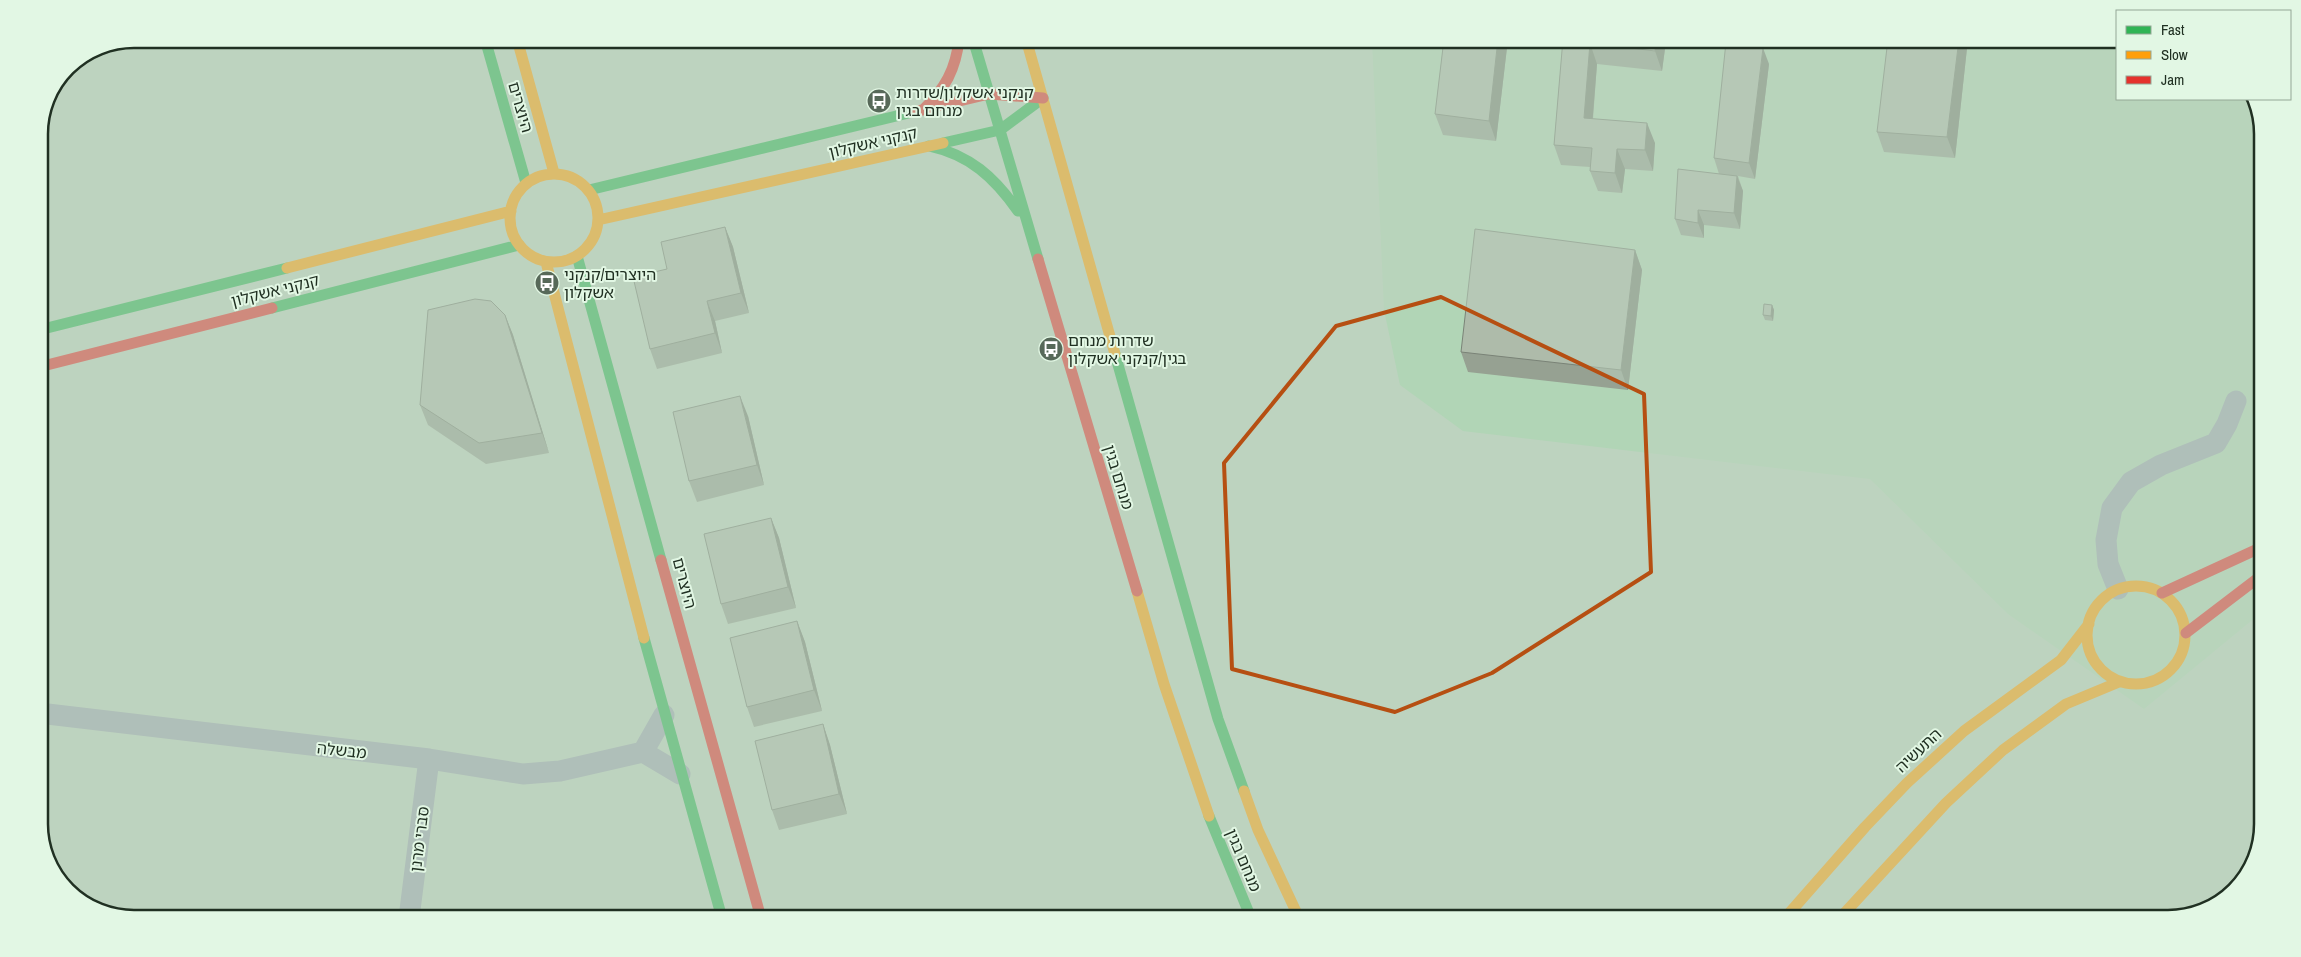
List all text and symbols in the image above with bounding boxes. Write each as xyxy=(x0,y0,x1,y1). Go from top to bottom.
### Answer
legend xyxy=(2116,10,2291,100)
text: Fast xyxy=(2161,19,2185,40)
text: Slow xyxy=(2161,44,2188,65)
text: Jam xyxy=(2161,69,2184,90)
street label: היוצרים xyxy=(503,79,539,135)
place label: קנקני אשקלון/שדרות מנחם בגין xyxy=(896,81,1034,121)
bus stop icon: קנקני אשקלון/שדרות מנחם בגין xyxy=(866,88,892,114)
street label: קנקני אשקלון xyxy=(827,121,919,163)
place label: היוצרים/קנקני אשקלון xyxy=(564,263,656,303)
street label: קנקני אשקלון xyxy=(229,268,321,312)
bus stop icon: היוצרים/קנקני אשקלון xyxy=(534,270,560,296)
place label: שדרות מנחם בגין/קנקני אשקלון xyxy=(1068,329,1187,369)
bus stop icon: שדרות מנחם בגין/קנקני אשקלון xyxy=(1038,336,1064,362)
street label: מנחם בגין xyxy=(1099,442,1139,512)
street label: היוצרים xyxy=(668,555,702,611)
street label: התעשיה xyxy=(1890,723,1946,777)
street label: מבשלה xyxy=(316,736,368,764)
street label: סברי מרנן xyxy=(404,805,434,873)
street label: מנחם בגין xyxy=(1221,825,1267,895)

